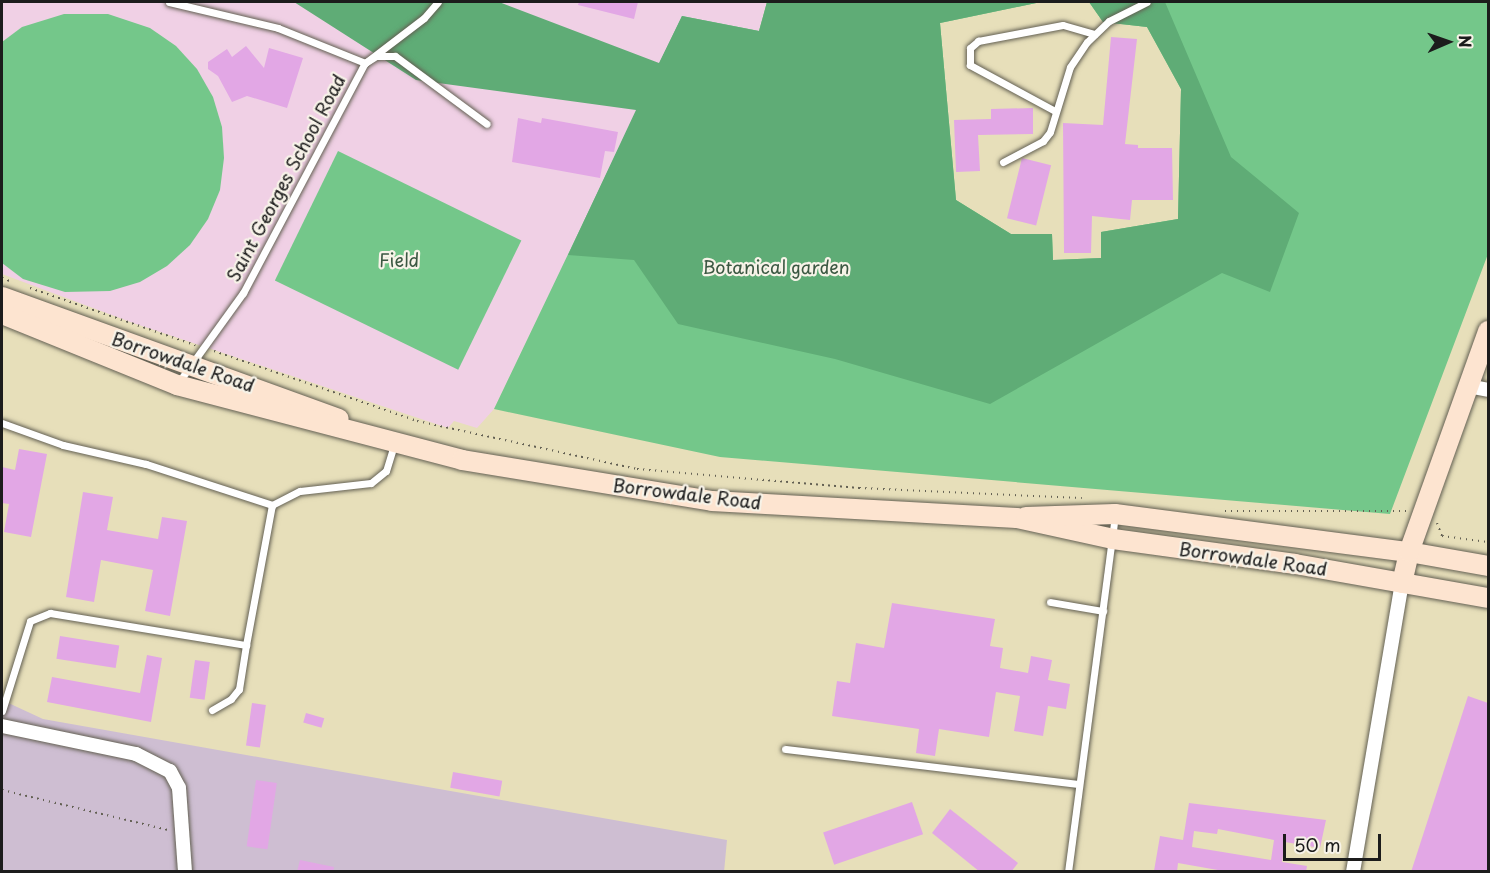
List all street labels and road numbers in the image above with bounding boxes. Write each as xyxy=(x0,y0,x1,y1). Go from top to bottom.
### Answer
street label: Saint Georges School Road xyxy=(222,70,350,286)
street label: Borrowdale Road xyxy=(109,327,257,397)
street label: Borrowdale Road xyxy=(611,474,763,514)
street label: Borrowdale Road xyxy=(1177,538,1329,580)

